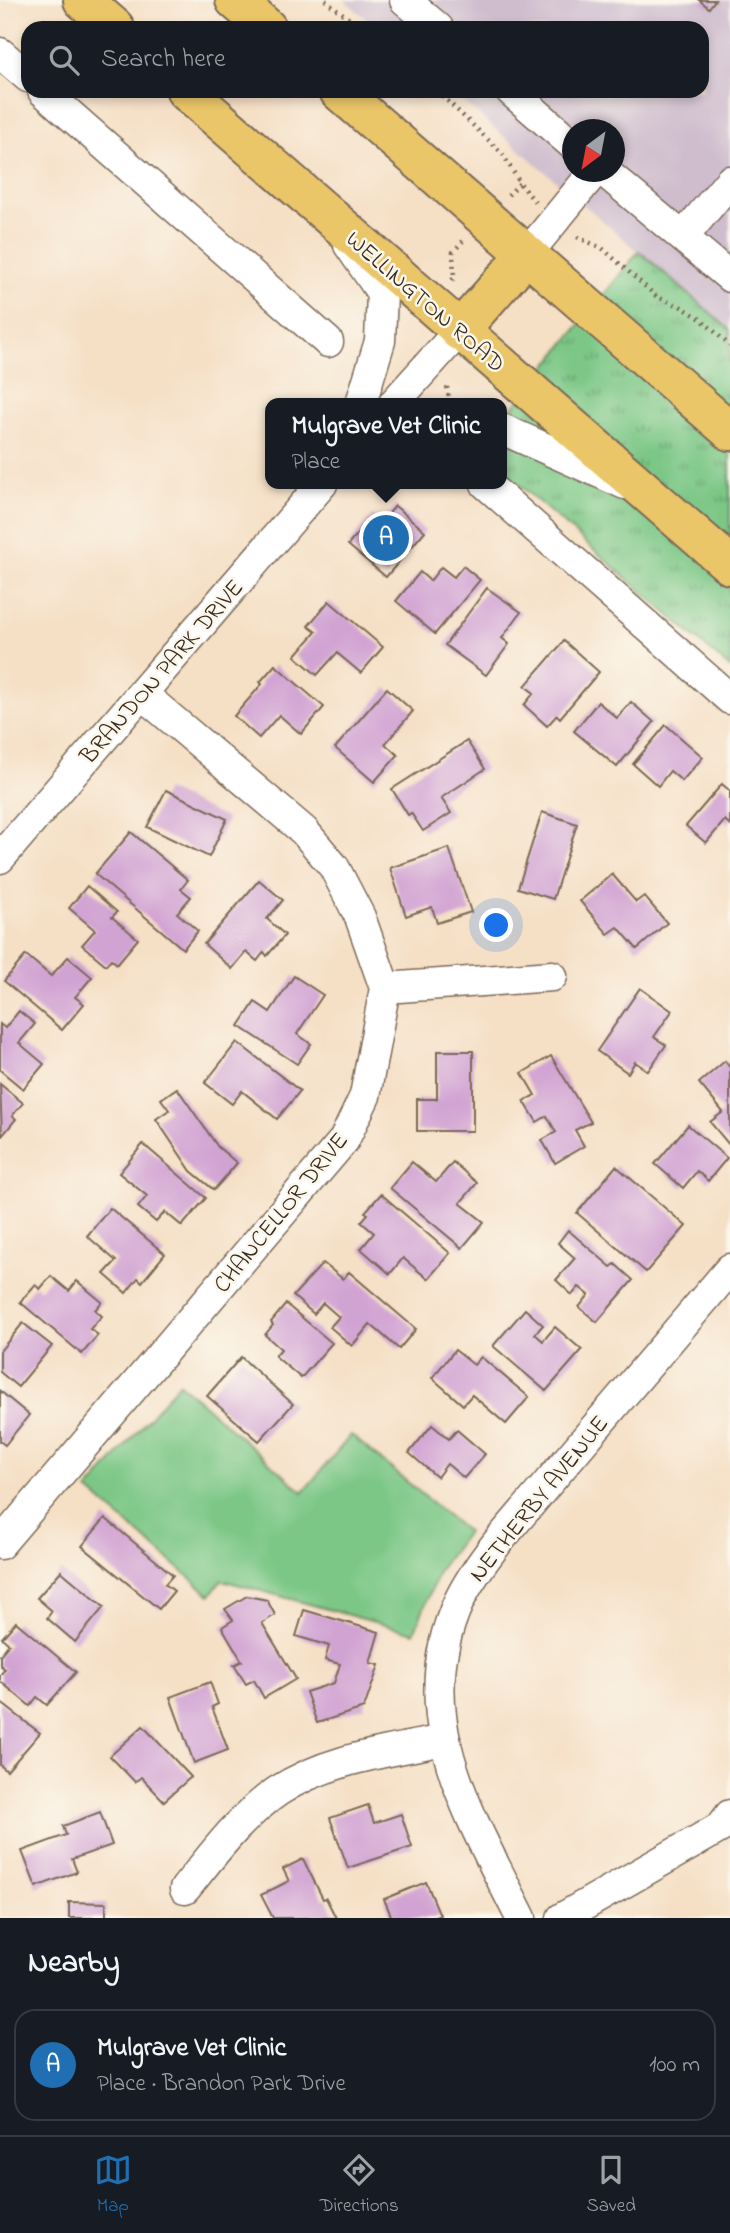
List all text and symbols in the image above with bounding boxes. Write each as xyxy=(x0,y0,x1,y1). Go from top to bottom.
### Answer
search box xyxy=(21,21,709,98)
icon: search xyxy=(45,41,83,79)
text: Search here xyxy=(101,41,226,79)
north arrow xyxy=(562,119,625,182)
street label: WELLINGTON ROAD xyxy=(337,224,512,382)
popup xyxy=(265,398,507,489)
text: Mulgrave Vet Clinic xyxy=(291,408,481,446)
text: Place xyxy=(291,446,340,479)
pin: A xyxy=(363,512,409,564)
street label: BRANDON PARK DRIVE xyxy=(72,572,253,774)
your location xyxy=(479,908,513,942)
street label: CHANCELLOR DRIVE xyxy=(206,1126,358,1302)
street label: NETHERBY AVENUE xyxy=(462,1409,618,1591)
text: Nearby xyxy=(28,1942,120,1986)
text: Mulgrave Vet Clinic xyxy=(97,2030,286,2068)
text: A xyxy=(46,2049,60,2082)
text: 100 m xyxy=(649,2049,700,2082)
text: Place · Brandon Park Drive xyxy=(97,2068,346,2101)
tab: Map xyxy=(94,2151,132,2220)
tab: Directions xyxy=(320,2151,399,2220)
tab: Saved xyxy=(587,2151,636,2220)

